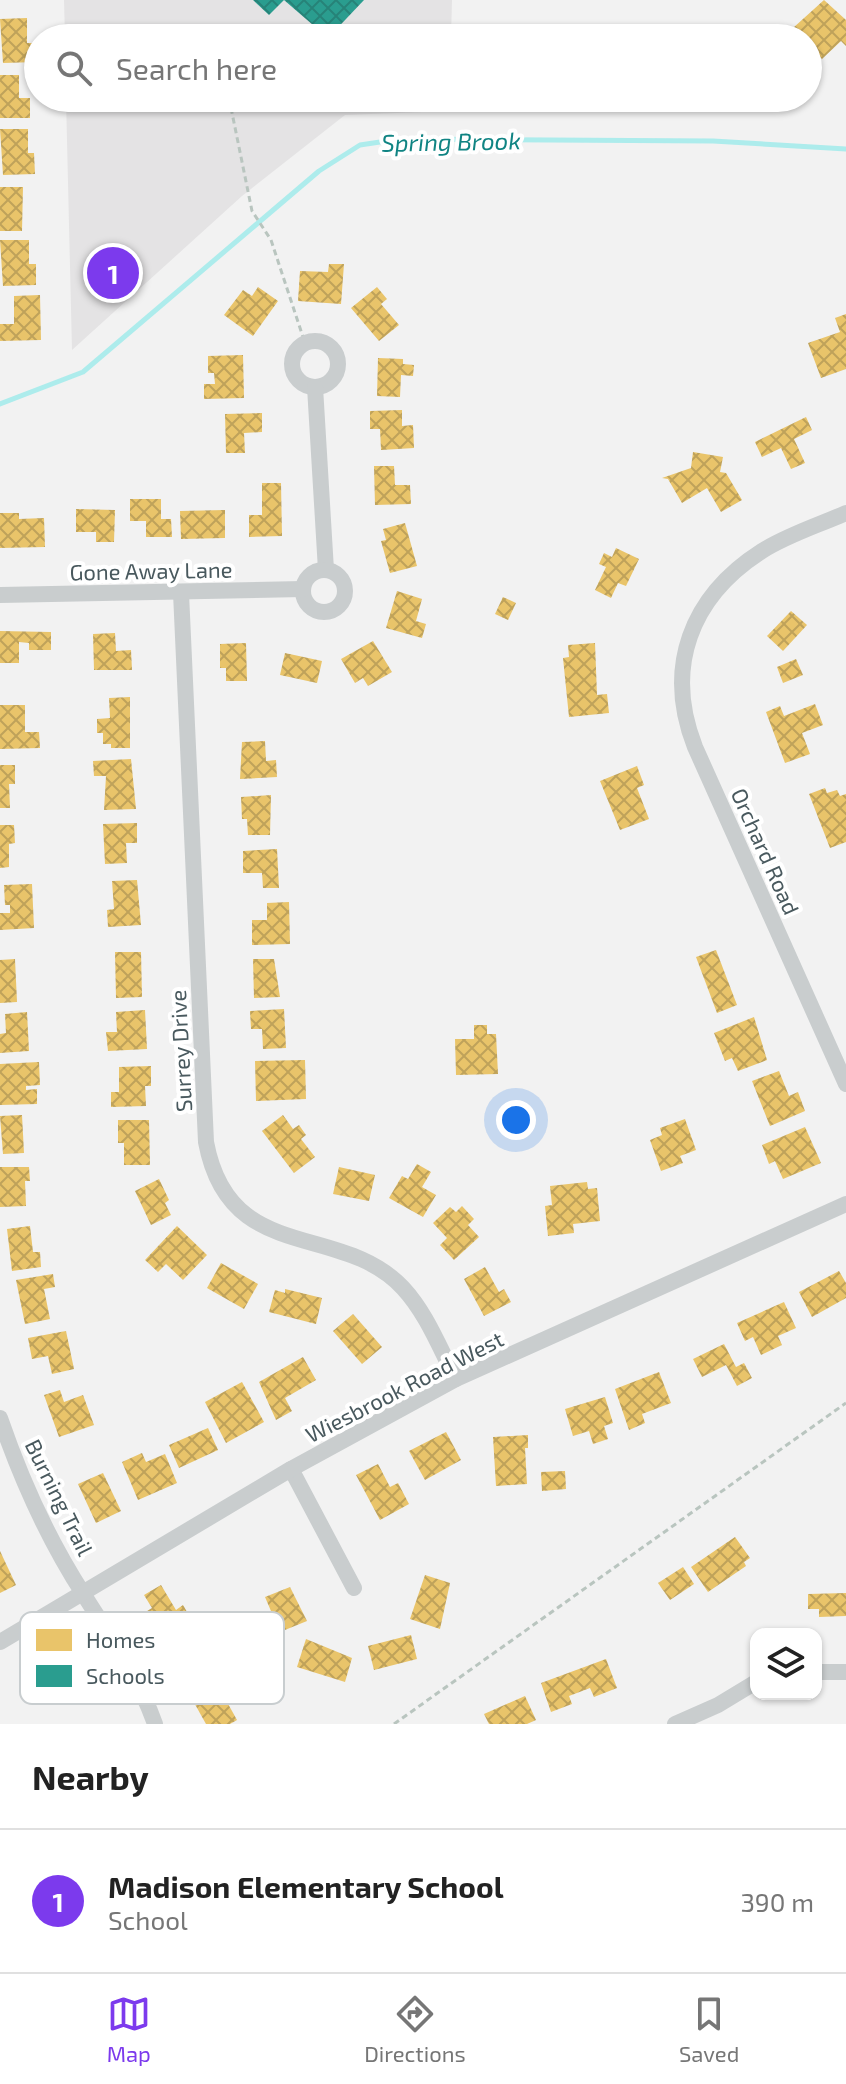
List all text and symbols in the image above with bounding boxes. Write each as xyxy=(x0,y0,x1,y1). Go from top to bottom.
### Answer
search box xyxy=(24,24,822,112)
icon: search xyxy=(52,46,96,90)
text: Search here xyxy=(116,50,277,86)
water label: Spring Brook xyxy=(381,125,521,157)
pin: 1 xyxy=(87,243,139,303)
street label: Gone Away Lane xyxy=(69,556,233,584)
street label: Orchard Road xyxy=(727,784,805,918)
street label: Surrey Drive xyxy=(164,989,196,1113)
your location xyxy=(496,1100,536,1140)
street label: Wiesbrook Road West xyxy=(301,1325,507,1447)
street label: Burning Trail xyxy=(21,1435,100,1560)
legend xyxy=(20,1612,284,1704)
text: Homes xyxy=(86,1626,155,1652)
map controls xyxy=(750,1628,822,1700)
button: layers xyxy=(750,1628,822,1700)
text: Schools xyxy=(86,1662,165,1688)
text: Nearby xyxy=(32,1756,149,1797)
text: Madison Elementary School xyxy=(108,1868,504,1904)
text: 1 xyxy=(52,1886,64,1917)
text: 390 m xyxy=(740,1886,814,1917)
text: School xyxy=(108,1904,188,1935)
tab: Map xyxy=(107,1992,151,2066)
tab: Directions xyxy=(364,1992,466,2066)
tab: Saved xyxy=(679,1992,739,2066)

